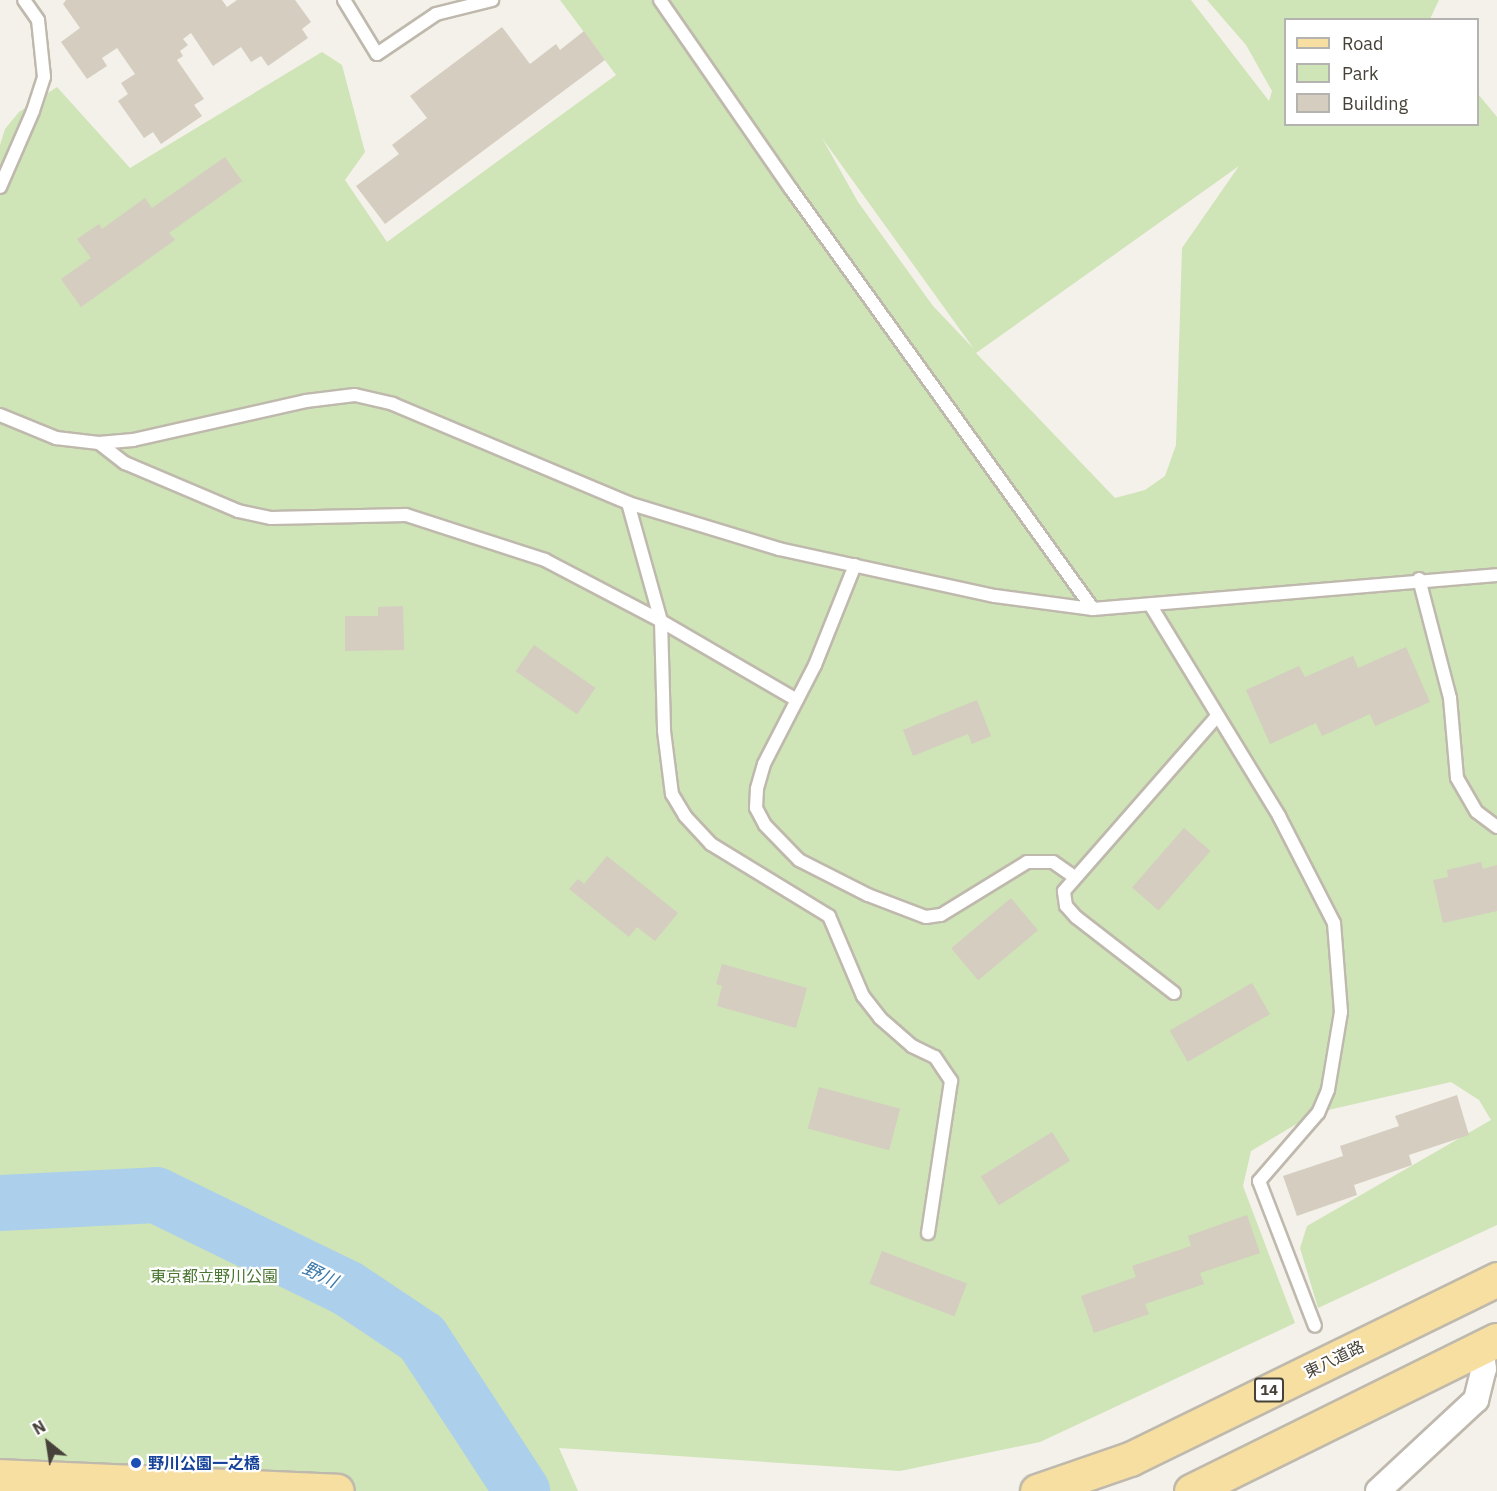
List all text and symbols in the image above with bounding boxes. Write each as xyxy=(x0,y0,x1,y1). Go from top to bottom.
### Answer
legend xyxy=(1284,18,1479,126)
text: Road xyxy=(1342,32,1383,55)
text: Park xyxy=(1342,62,1378,85)
text: Building xyxy=(1342,92,1408,115)
water label: 野川 xyxy=(299,1257,341,1293)
park label: 東京都立野川公園 xyxy=(150,1266,278,1286)
street label: 東八道路 xyxy=(1301,1336,1367,1382)
road number: 14 xyxy=(1254,1378,1284,1402)
north arrow xyxy=(18,1413,78,1473)
text: N xyxy=(29,1416,49,1439)
place label: 野川公園一之橋 xyxy=(148,1453,260,1473)
marker: 野川公園一之橋 xyxy=(129,1456,143,1470)

